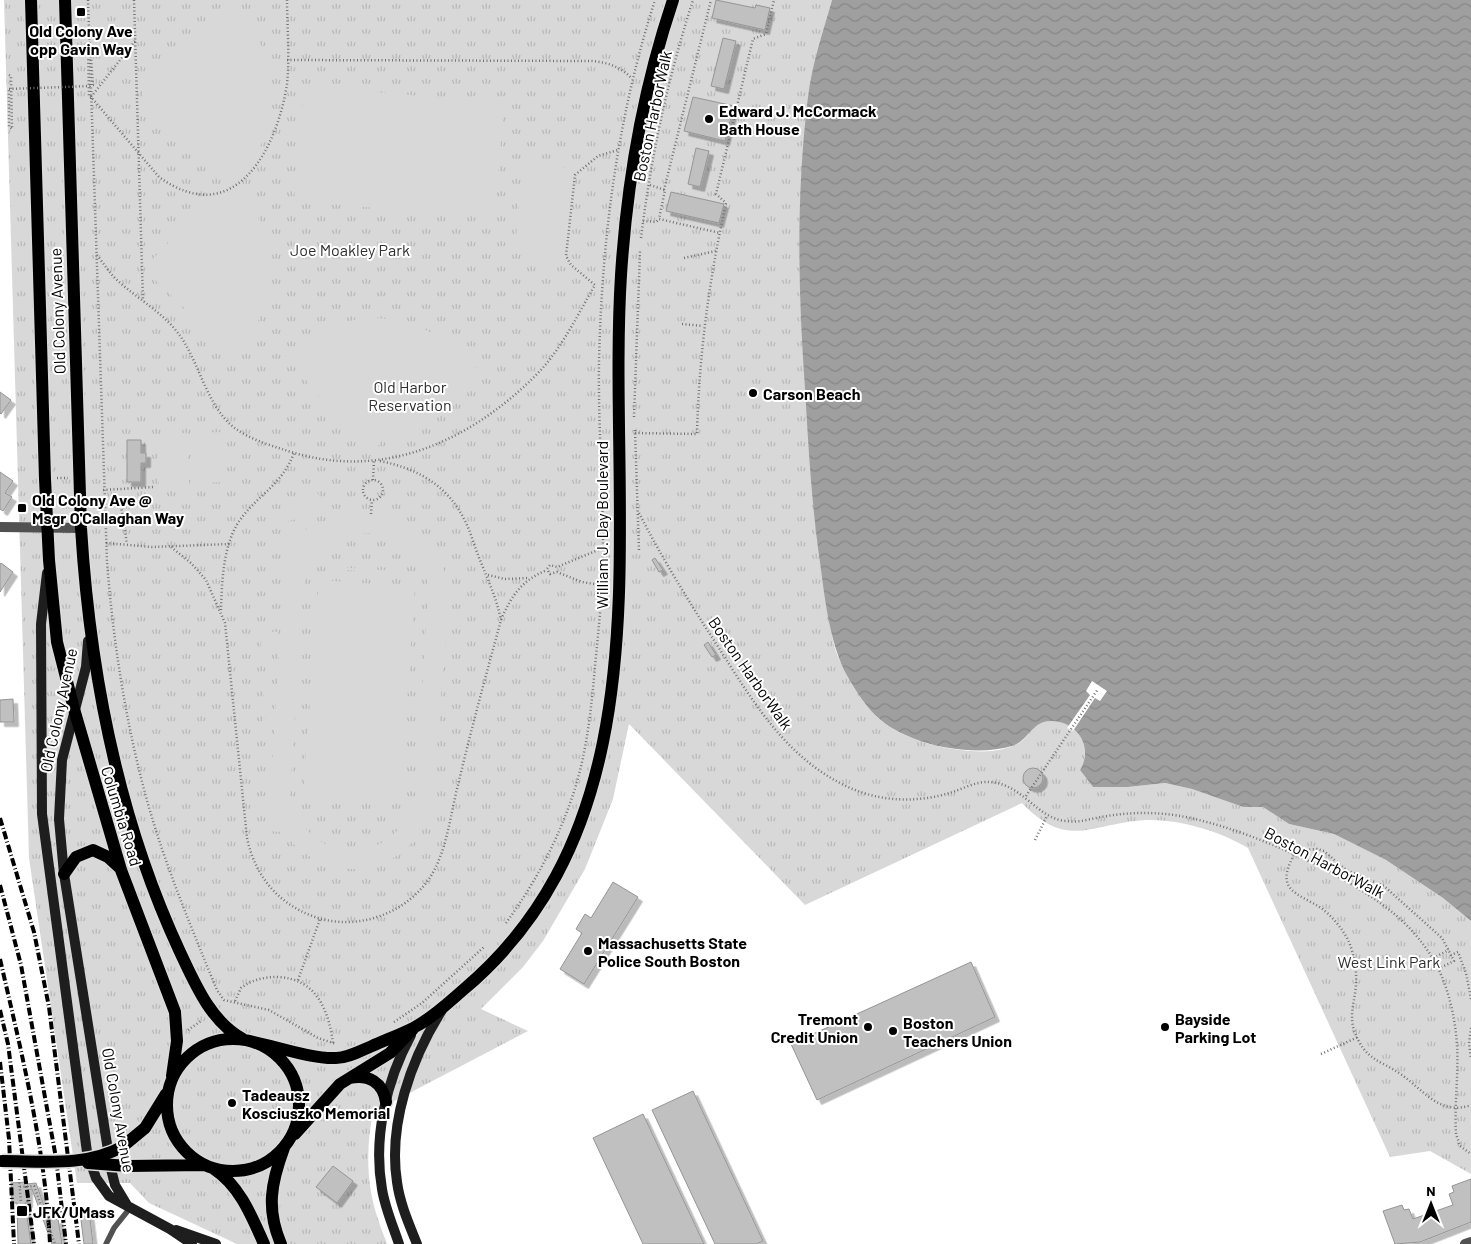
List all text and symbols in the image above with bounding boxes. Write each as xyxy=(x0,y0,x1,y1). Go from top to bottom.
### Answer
marker: Old Colony Ave opp Gavin Way xyxy=(75,6,87,18)
place label: Old Colony Ave opp Gavin Way xyxy=(29,21,133,58)
street label: Boston HarborWalk xyxy=(629,49,675,183)
place label: Edward J. McCormack Bath House xyxy=(719,101,877,138)
marker: Edward J. McCormack Bath House xyxy=(703,113,715,125)
park label: Joe Moakley Park xyxy=(290,240,410,259)
street label: Old Colony Avenue xyxy=(45,248,69,374)
park label: Old Harbor Reservation xyxy=(368,377,452,414)
place label: Carson Beach xyxy=(763,384,860,403)
marker: Carson Beach xyxy=(747,387,759,399)
street label: William J. Day Boulevard xyxy=(592,441,611,609)
place label: Old Colony Ave @ Msgr O'Callaghan Way xyxy=(32,490,184,527)
marker: Old Colony Ave @ Msgr O'Callaghan Way xyxy=(16,502,28,514)
street label: Boston HarborWalk xyxy=(705,613,797,733)
street label: Old Colony Avenue xyxy=(36,646,80,774)
street label: Columbia Road xyxy=(98,764,146,868)
street label: Boston HarborWalk xyxy=(1262,822,1388,902)
place label: Massachusetts State Police South Boston xyxy=(598,933,747,970)
marker: Massachusetts State Police South Boston xyxy=(582,945,594,957)
park label: West Link Park xyxy=(1338,952,1440,971)
place label: Tremont Credit Union xyxy=(771,1009,858,1046)
place label: Bayside Parking Lot xyxy=(1175,1009,1256,1046)
place label: Boston Teachers Union xyxy=(903,1013,1012,1050)
marker: Tremont Credit Union xyxy=(862,1021,874,1033)
marker: Bayside Parking Lot xyxy=(1159,1021,1171,1033)
marker: Boston Teachers Union xyxy=(887,1025,899,1037)
street label: Old Colony Avenue xyxy=(99,1046,139,1174)
place label: Tadeausz Kosciuszko Memorial xyxy=(242,1085,390,1122)
marker: Tadeausz Kosciuszko Memorial xyxy=(226,1097,238,1109)
north arrow xyxy=(1406,1179,1456,1229)
text: N xyxy=(1426,1182,1436,1199)
place label: JFK/UMass xyxy=(33,1202,115,1221)
marker: JFK/UMass xyxy=(15,1204,29,1218)

